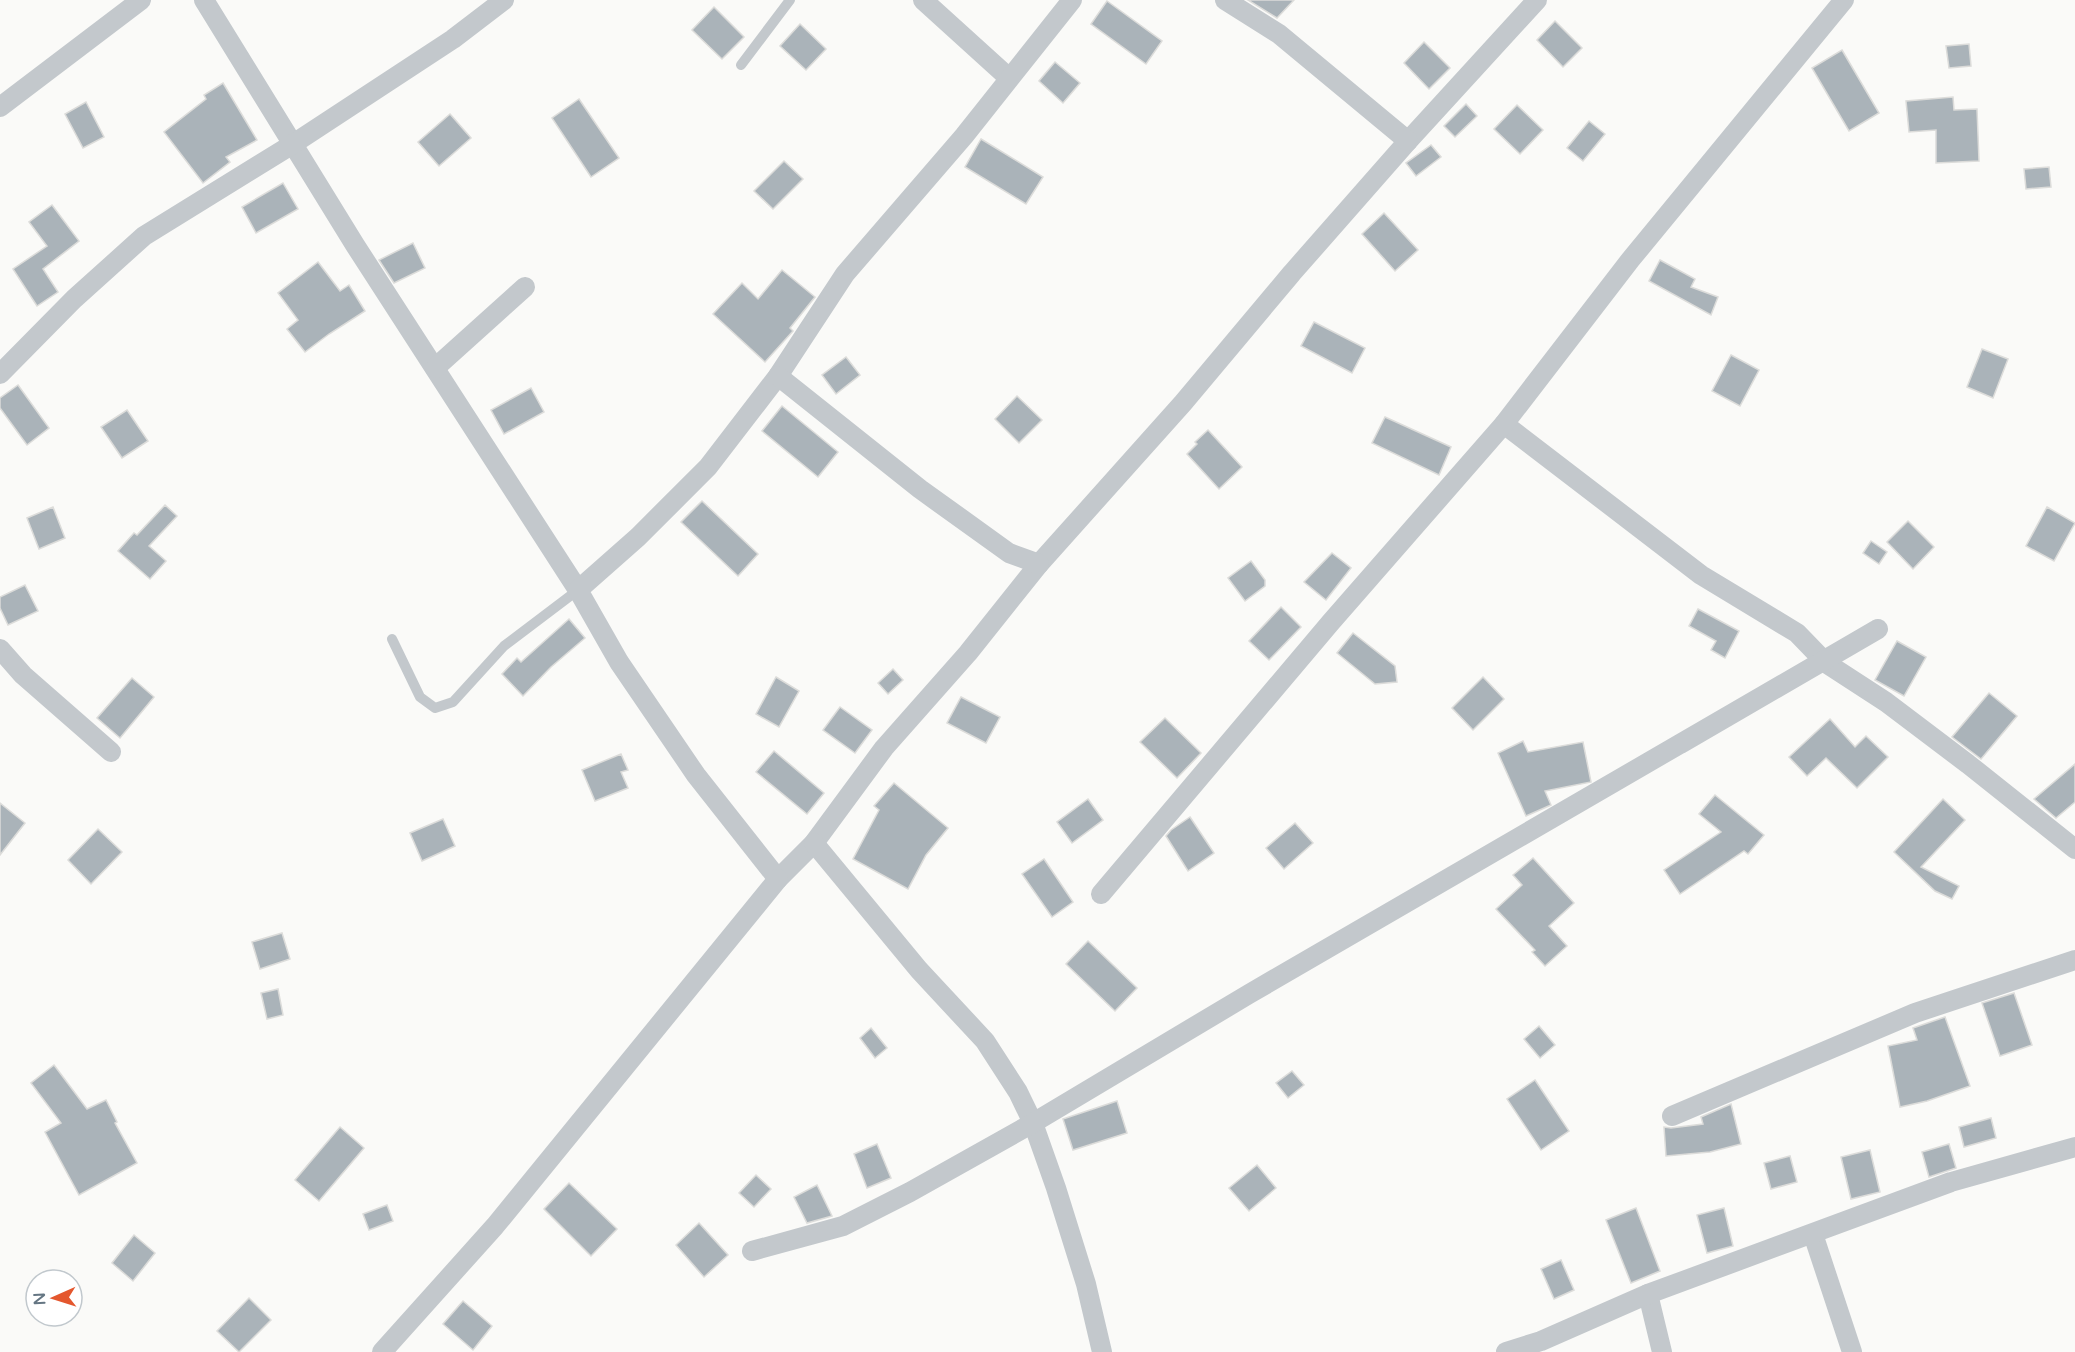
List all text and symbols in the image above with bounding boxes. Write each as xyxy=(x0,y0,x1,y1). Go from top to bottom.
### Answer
north arrow xyxy=(24,1268,84,1328)
text: N xyxy=(30,1292,50,1306)

